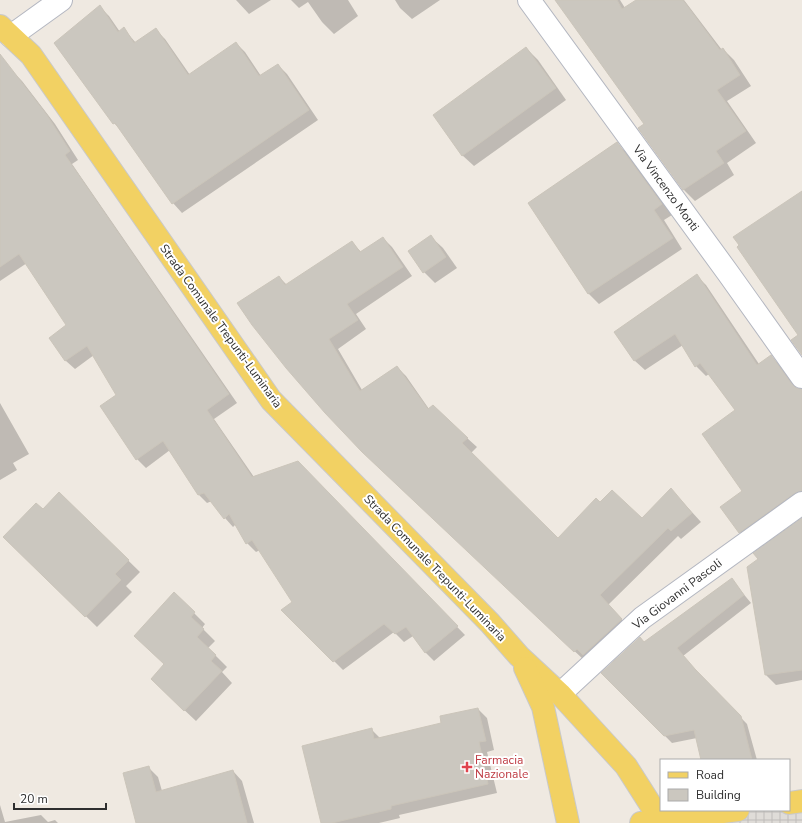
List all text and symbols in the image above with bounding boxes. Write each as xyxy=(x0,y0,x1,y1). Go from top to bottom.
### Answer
street label: Via Vincenzo Monti xyxy=(629,141,703,234)
street label: Strada Comunale Trepunti-Luminaria xyxy=(156,241,286,411)
street label: Strada Comunale Trepunti-Luminaria xyxy=(360,491,510,645)
street label: Via Giovanni Pascoli xyxy=(628,555,725,634)
place label: Farmacia Nazionale xyxy=(475,752,528,782)
legend xyxy=(660,759,790,811)
marker: Farmacia Nazionale xyxy=(462,762,472,772)
text: Road xyxy=(696,767,724,783)
scale bar xyxy=(14,785,106,811)
text: Building xyxy=(696,787,741,803)
text: 20 m xyxy=(20,791,48,807)

